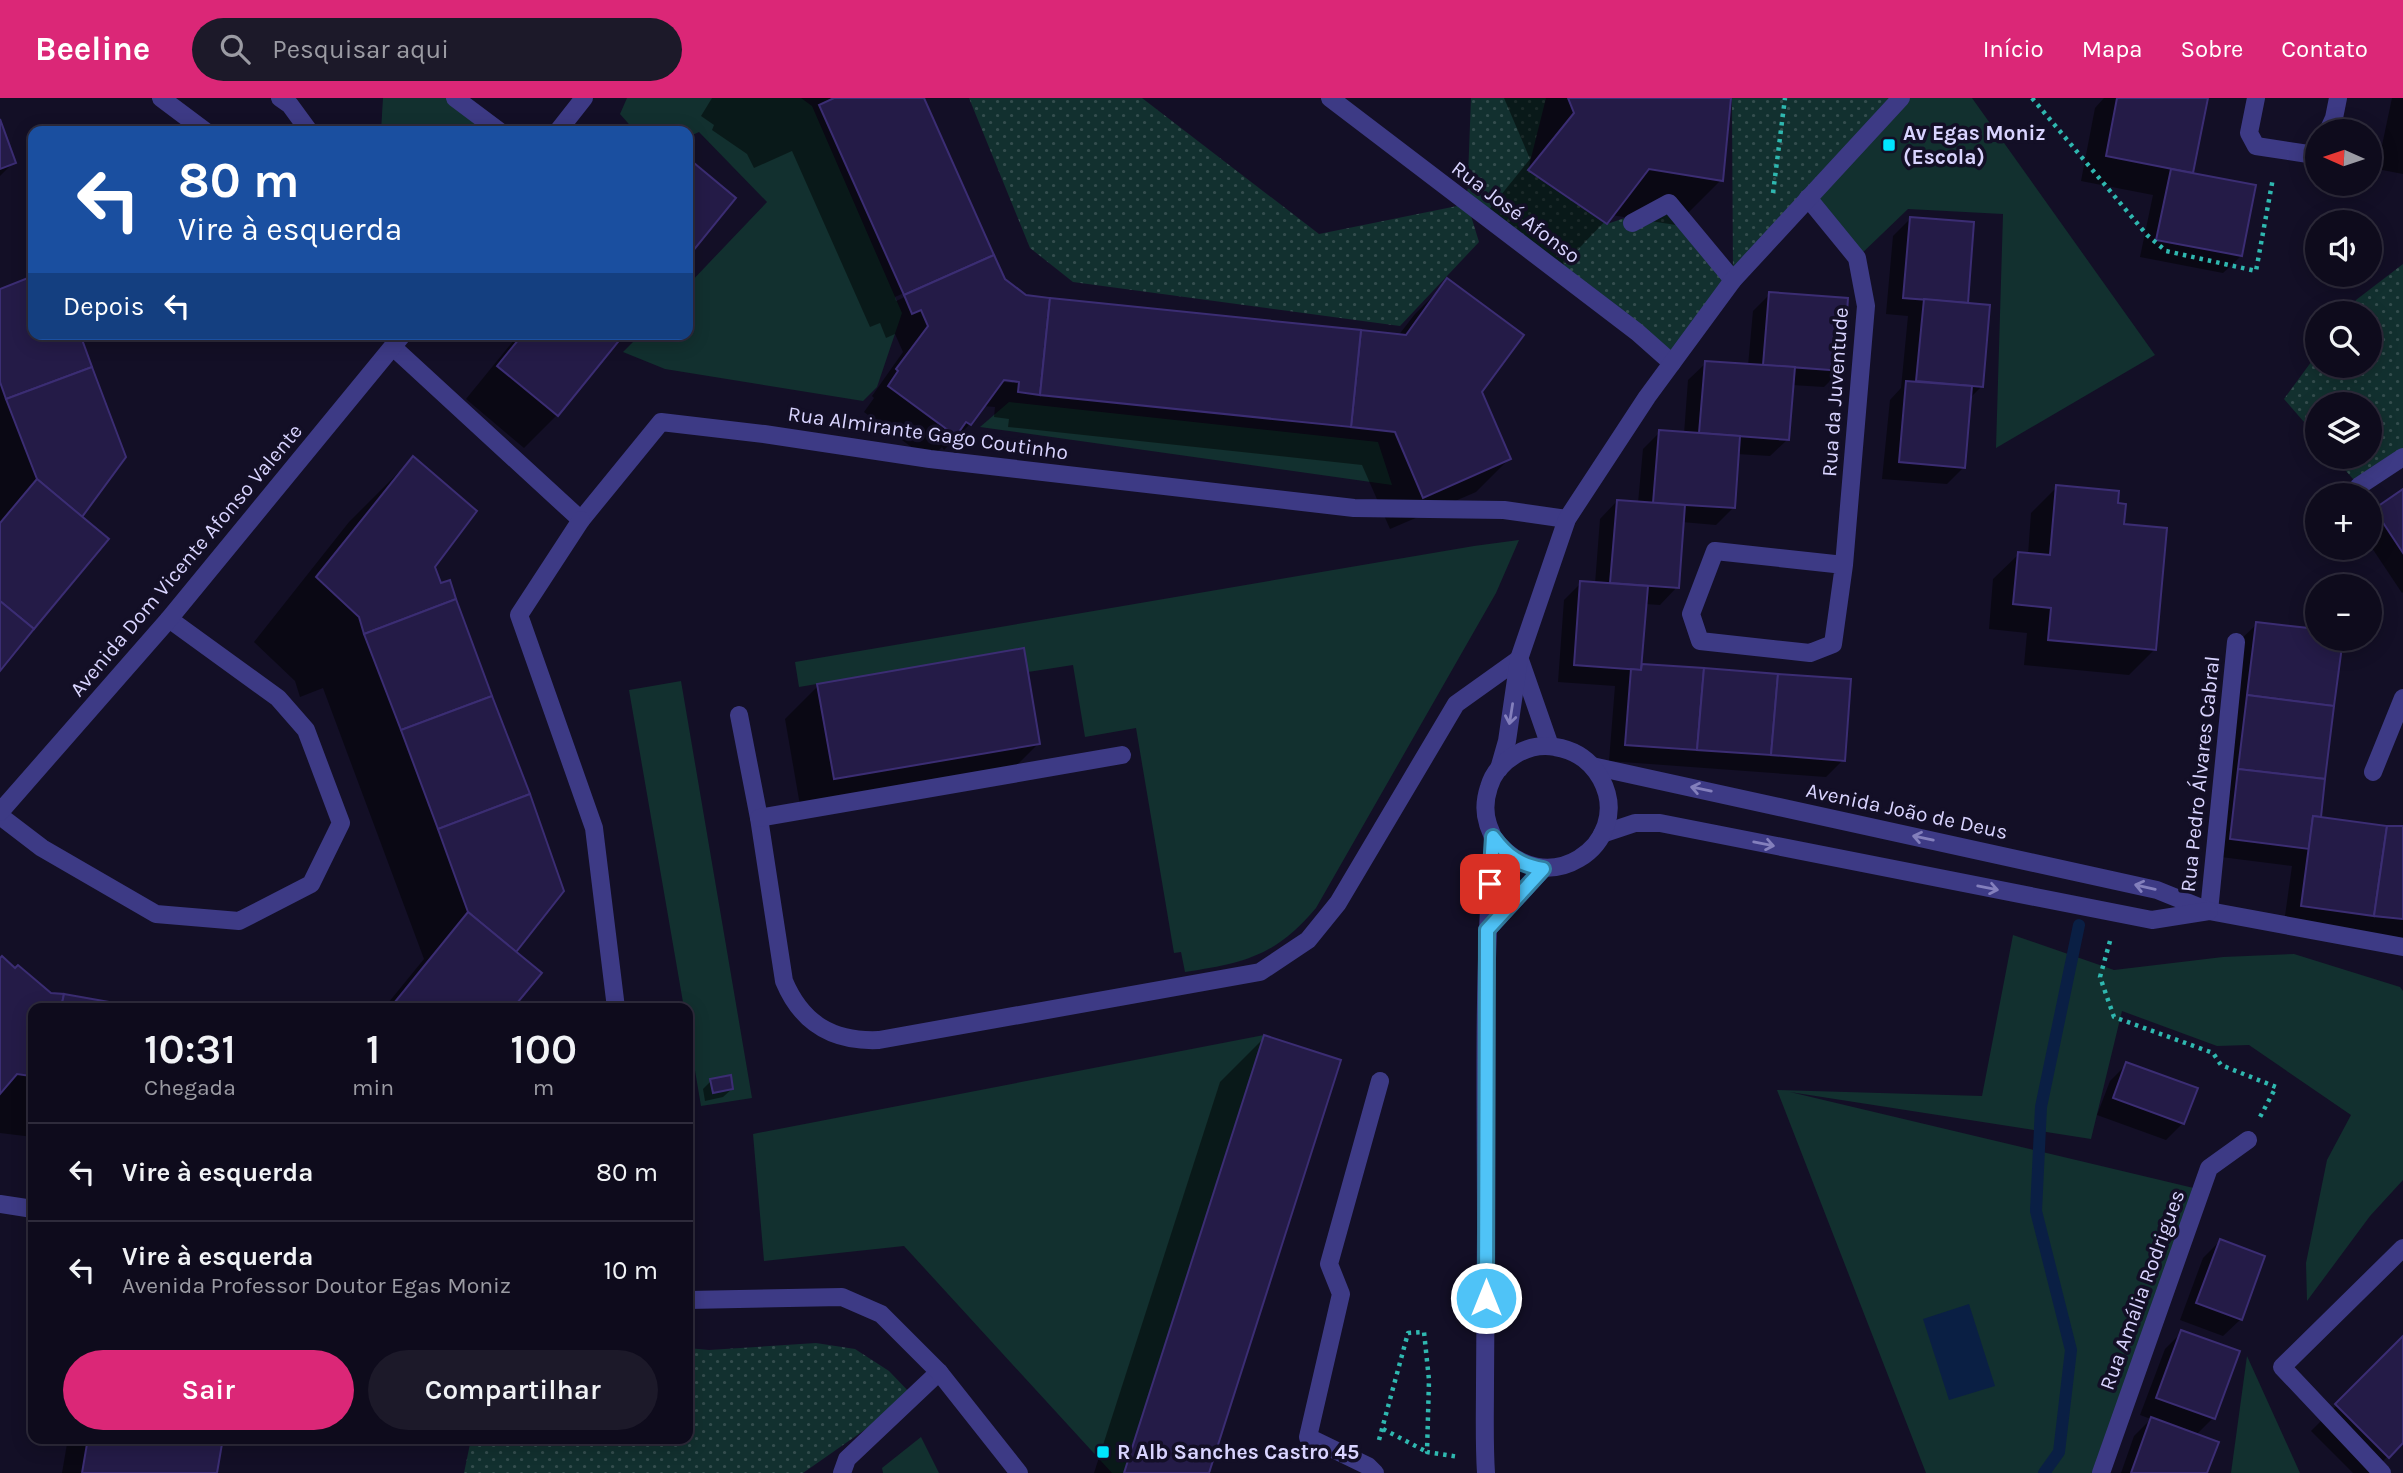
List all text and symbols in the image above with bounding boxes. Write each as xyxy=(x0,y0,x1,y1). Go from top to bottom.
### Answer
search box xyxy=(192,18,682,81)
text: Beeline xyxy=(35,30,150,68)
icon: search xyxy=(216,30,254,68)
text: Pesquisar aqui xyxy=(272,34,449,65)
text: Início xyxy=(1983,35,2044,63)
text: Mapa xyxy=(2082,35,2142,63)
text: Sobre xyxy=(2180,35,2243,63)
text: Contato xyxy=(2281,35,2368,63)
north arrow xyxy=(2305,119,2382,196)
map controls xyxy=(2305,119,2382,651)
place label: Av Egas Moniz (Escola) xyxy=(1903,121,2046,169)
marker: Av Egas Moniz (Escola) xyxy=(1881,137,1897,153)
text: 80 m xyxy=(178,152,300,209)
icon: left xyxy=(63,154,154,245)
street label: Rua José Afonso xyxy=(1447,156,1585,268)
button: sound xyxy=(2305,210,2382,287)
text: Vire à esquerda xyxy=(178,211,402,248)
icon: left xyxy=(158,287,196,325)
text: Depois xyxy=(63,291,144,322)
button: search xyxy=(2305,301,2382,378)
street label: Rua da Juventude xyxy=(1817,306,1853,478)
button: layers xyxy=(2305,392,2382,469)
street label: Rua Almirante Gago Coutinho xyxy=(786,401,1070,465)
street label: Avenida Dom Vicente Afonso Valente xyxy=(65,419,307,701)
button: + xyxy=(2305,483,2382,560)
button: − xyxy=(2305,574,2382,651)
street label: Rua Pedro Álvares Cabral xyxy=(2176,655,2224,893)
one-way arrow xyxy=(1504,702,1517,725)
street label: Avenida João de Deus xyxy=(1804,778,2010,844)
one-way arrow xyxy=(1690,781,1713,795)
one-way arrow xyxy=(1912,831,1935,844)
one-way arrow xyxy=(1752,837,1775,851)
pin xyxy=(1460,854,1520,914)
icon: arrive xyxy=(1471,865,1509,903)
one-way arrow xyxy=(2134,880,2157,894)
one-way arrow xyxy=(1976,881,1999,895)
text: 10:31 xyxy=(144,1024,236,1074)
text: 1 xyxy=(366,1024,380,1074)
text: 100 xyxy=(510,1024,577,1074)
text: Chegada xyxy=(144,1074,236,1101)
text: min xyxy=(352,1074,394,1101)
text: m xyxy=(533,1074,554,1101)
icon: left xyxy=(63,1153,101,1191)
text: Vire à esquerda xyxy=(122,1157,313,1188)
text: 80 m xyxy=(596,1157,658,1188)
street label: Rua Amália Rodrigues xyxy=(2095,1187,2189,1393)
text: Vire à esquerda xyxy=(122,1241,313,1272)
icon: left xyxy=(63,1251,101,1289)
text: 10 m xyxy=(603,1255,658,1286)
position arrow xyxy=(1449,1261,1523,1335)
text: Avenida Professor Doutor Egas Moniz xyxy=(122,1272,511,1299)
button: Sair xyxy=(63,1350,354,1430)
button: Compartilhar xyxy=(368,1350,658,1430)
place label: R Alb Sanches Castro 45 xyxy=(1117,1440,1359,1464)
marker: R Alb Sanches Castro 45 xyxy=(1095,1444,1111,1460)

